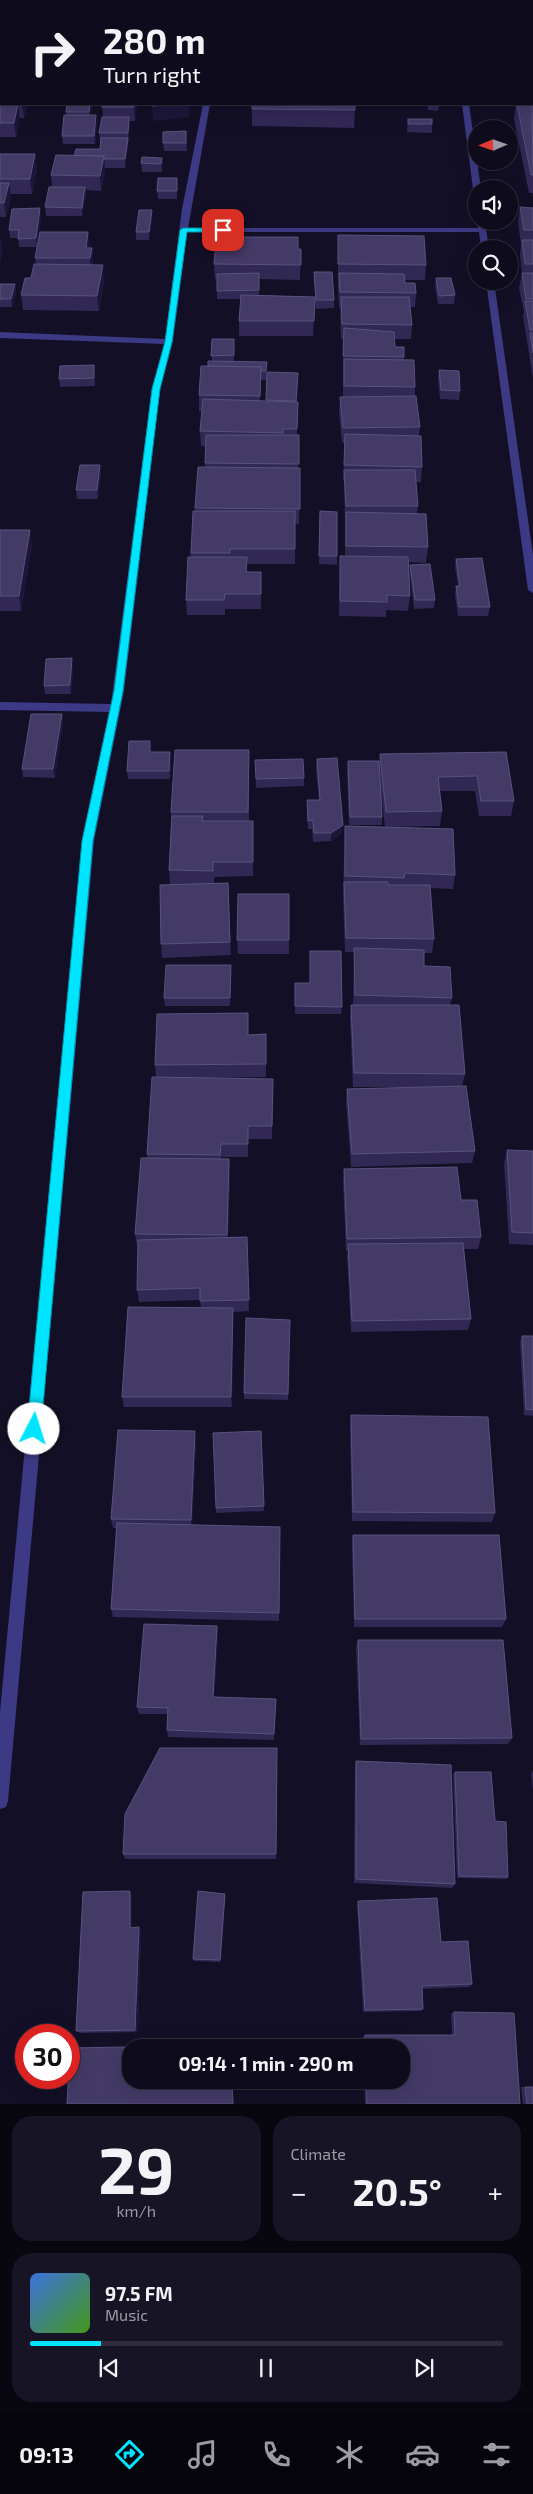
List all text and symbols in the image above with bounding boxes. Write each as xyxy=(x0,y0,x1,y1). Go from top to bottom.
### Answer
text: 280 m xyxy=(103,19,206,61)
icon: right xyxy=(20,20,85,85)
text: Turn right xyxy=(103,61,201,87)
north arrow xyxy=(468,120,518,170)
map controls xyxy=(468,120,518,290)
button: sound xyxy=(468,180,518,230)
pin xyxy=(202,209,244,251)
icon: arrive xyxy=(209,216,237,244)
button: search xyxy=(468,240,518,290)
position arrow xyxy=(7,1402,59,1454)
speed limit sign: 30 xyxy=(15,2024,80,2089)
text: 09:14 · 1 min · 290 m xyxy=(178,2052,354,2075)
text: 29 xyxy=(98,2129,174,2207)
text: Climate xyxy=(291,2144,346,2163)
text: 20.5° xyxy=(353,2168,442,2214)
text: − xyxy=(291,2175,307,2209)
text: + xyxy=(488,2175,503,2209)
text: km/h xyxy=(116,2201,156,2220)
text: 97.5 FM xyxy=(105,2282,173,2305)
text: Music xyxy=(105,2305,148,2324)
icon: previous xyxy=(95,2354,123,2382)
icon: pause xyxy=(252,2354,280,2382)
icon: next xyxy=(410,2354,438,2382)
icon: directions xyxy=(112,2437,147,2472)
icon: music xyxy=(185,2437,220,2472)
icon: phone xyxy=(259,2437,294,2472)
icon: climate xyxy=(332,2437,367,2472)
icon: car xyxy=(405,2437,440,2472)
icon: filters xyxy=(479,2437,514,2472)
text: 09:13 xyxy=(19,2441,74,2467)

